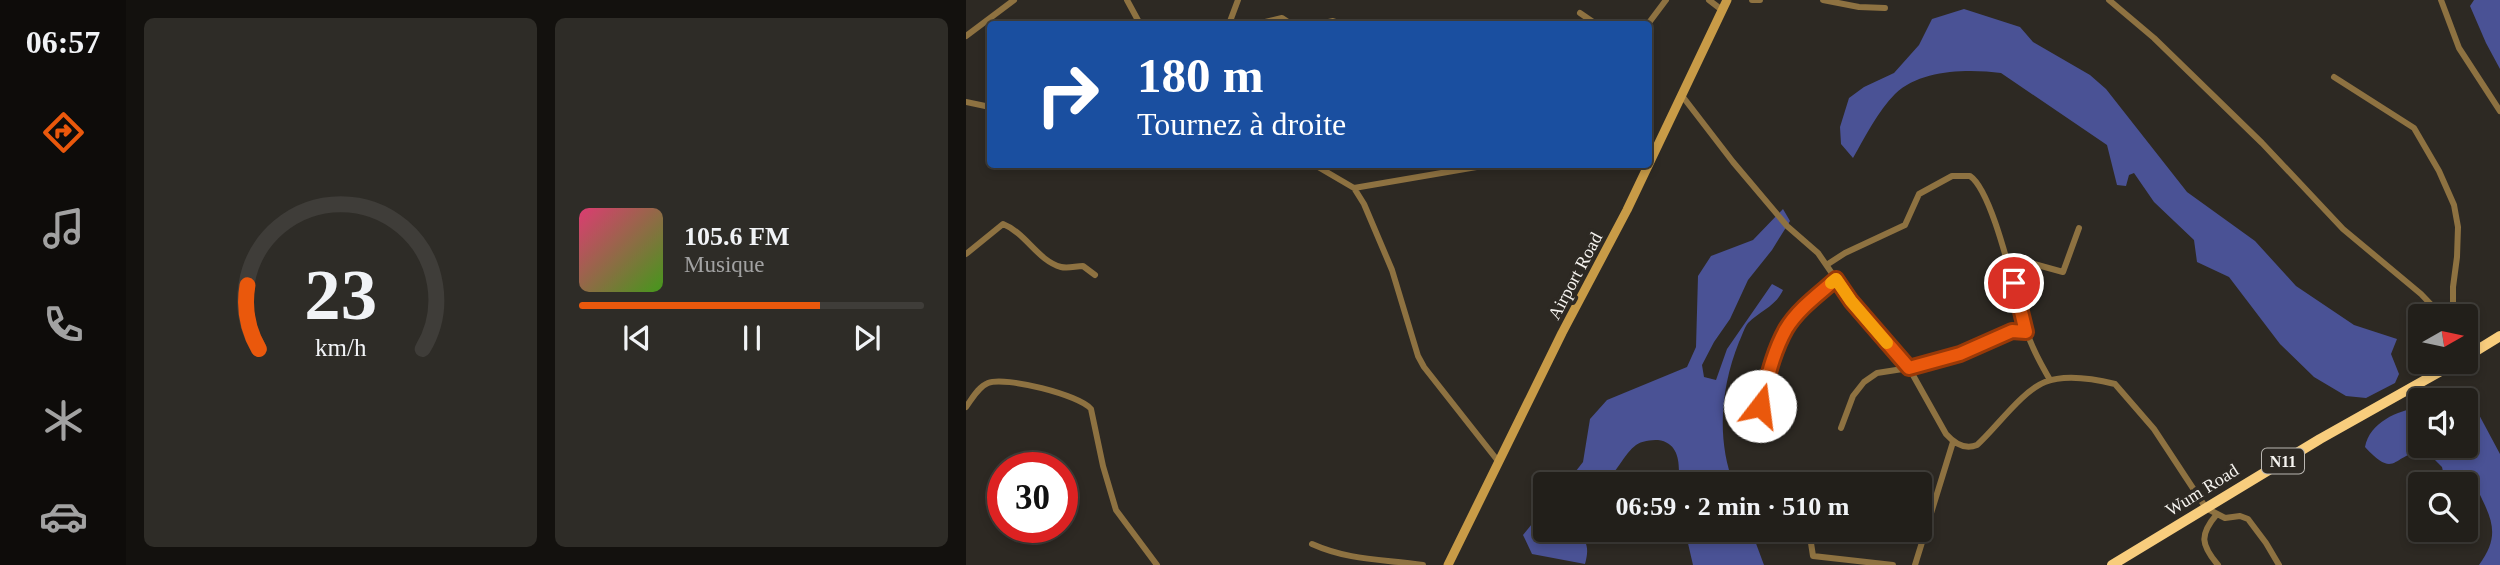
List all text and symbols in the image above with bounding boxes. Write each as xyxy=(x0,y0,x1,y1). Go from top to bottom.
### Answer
text: 06:57 xyxy=(26,24,100,60)
text: 180 m xyxy=(1137,48,1264,103)
icon: right xyxy=(1022,49,1113,140)
text: Tournez à droite xyxy=(1137,106,1346,142)
icon: directions xyxy=(39,108,88,157)
icon: music xyxy=(39,204,88,253)
text: 105.6 FM xyxy=(684,222,789,251)
street label: Airport Road xyxy=(1544,229,1606,323)
text: Musique xyxy=(684,252,765,277)
pin xyxy=(1984,253,2044,313)
text: 23 xyxy=(304,254,377,335)
icon: arrive xyxy=(1995,264,2033,302)
icon: phone xyxy=(39,300,88,349)
north arrow xyxy=(2408,304,2478,374)
map controls xyxy=(2408,304,2478,542)
icon: previous xyxy=(618,319,656,357)
icon: pause xyxy=(733,319,771,357)
icon: next xyxy=(848,319,886,357)
text: km/h xyxy=(315,333,367,360)
position arrow xyxy=(1723,369,1797,443)
button: sound xyxy=(2408,388,2478,458)
icon: climate xyxy=(39,396,88,445)
road number: N11 xyxy=(2262,448,2304,474)
speed limit sign: 30 xyxy=(987,452,1078,543)
street label: Wum Road xyxy=(2162,460,2242,520)
button: search xyxy=(2408,472,2478,542)
icon: car xyxy=(39,492,88,541)
text: 06:59 · 2 min · 510 m xyxy=(1616,492,1850,521)

